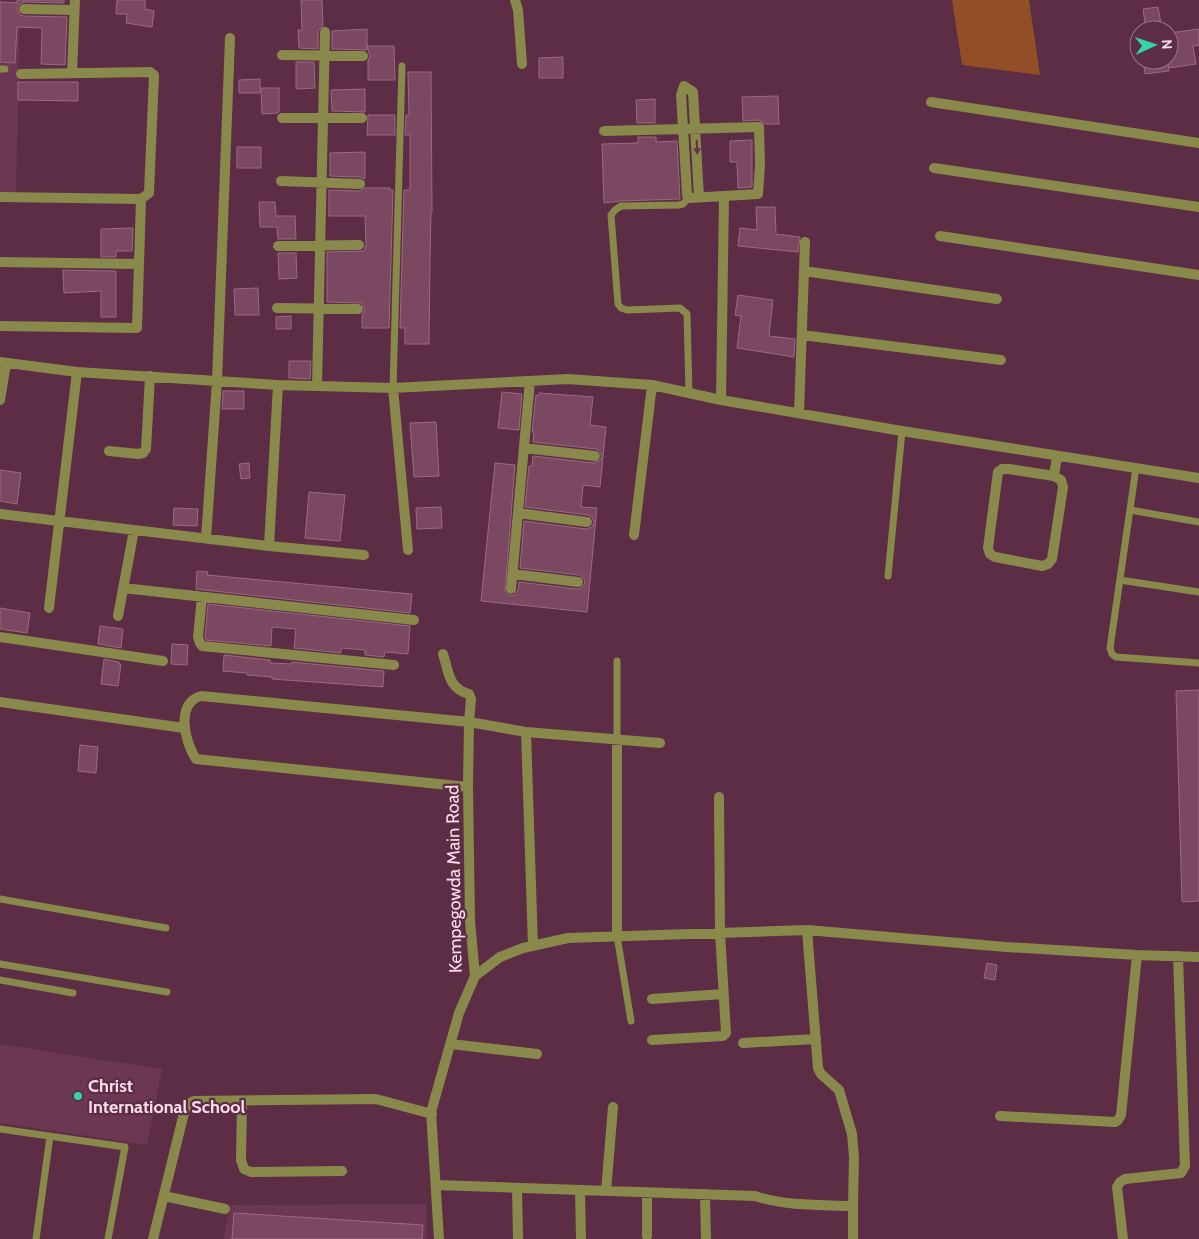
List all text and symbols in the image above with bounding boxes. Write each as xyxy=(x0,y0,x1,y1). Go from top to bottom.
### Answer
north arrow xyxy=(1129,20,1179,70)
text: N xyxy=(1158,39,1176,50)
one-way arrow xyxy=(693,139,701,155)
street label: Kempegowda Main Road xyxy=(441,785,467,973)
place label: Christ International School xyxy=(88,1075,245,1118)
marker: Christ International School xyxy=(72,1090,84,1102)

